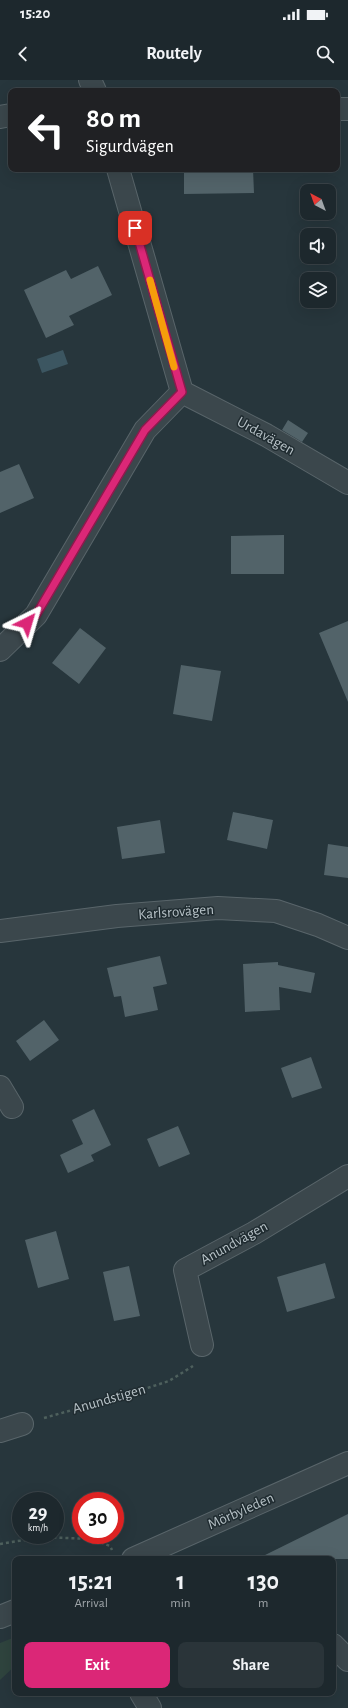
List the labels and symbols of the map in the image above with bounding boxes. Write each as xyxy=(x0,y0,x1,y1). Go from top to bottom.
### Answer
north arrow xyxy=(300,184,336,220)
pin xyxy=(118,211,152,245)
street label: Urdavägen xyxy=(235,414,297,458)
position arrow xyxy=(6,602,48,644)
street label: Karlsrovägen xyxy=(138,902,214,922)
street label: Anundvägen xyxy=(198,1218,270,1268)
street label: Anundstigen xyxy=(71,1381,147,1417)
street label: Mörbyleden xyxy=(206,1490,276,1532)
speed limit sign: 30 xyxy=(72,1492,124,1544)

